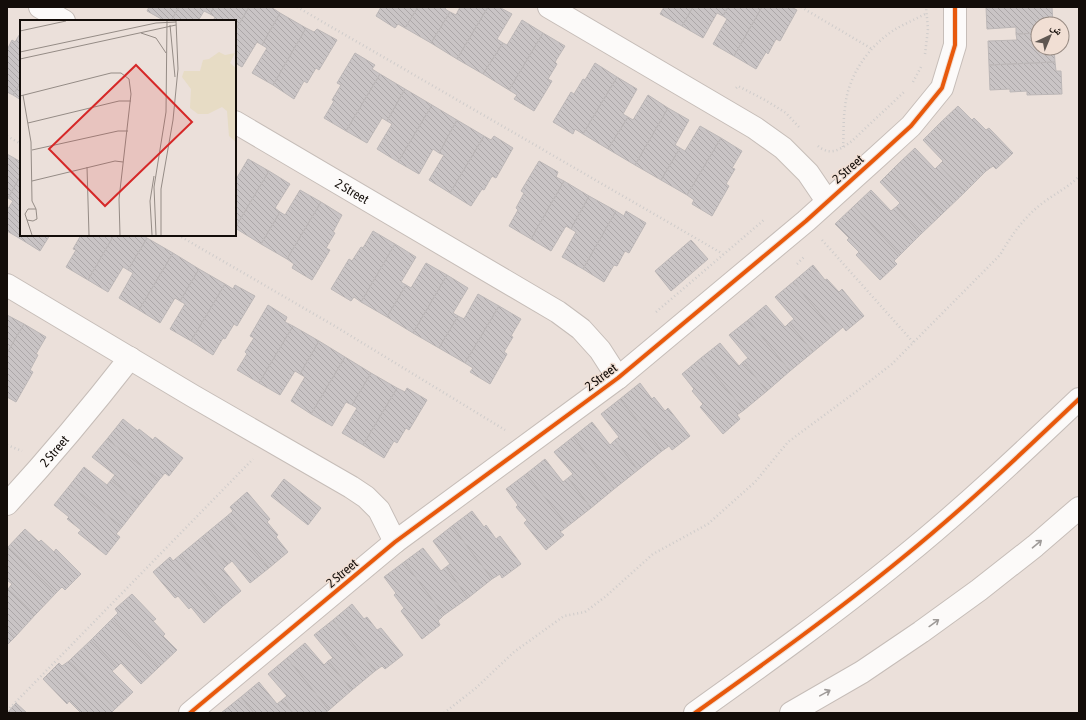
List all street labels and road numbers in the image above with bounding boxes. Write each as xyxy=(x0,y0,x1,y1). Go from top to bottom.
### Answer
street label: 2 Street xyxy=(829,151,867,187)
street label: 2 Street xyxy=(333,175,372,207)
street label: 2 Street xyxy=(582,360,620,394)
street label: 2 Street xyxy=(36,432,72,470)
street label: 2 Street xyxy=(323,555,361,590)

